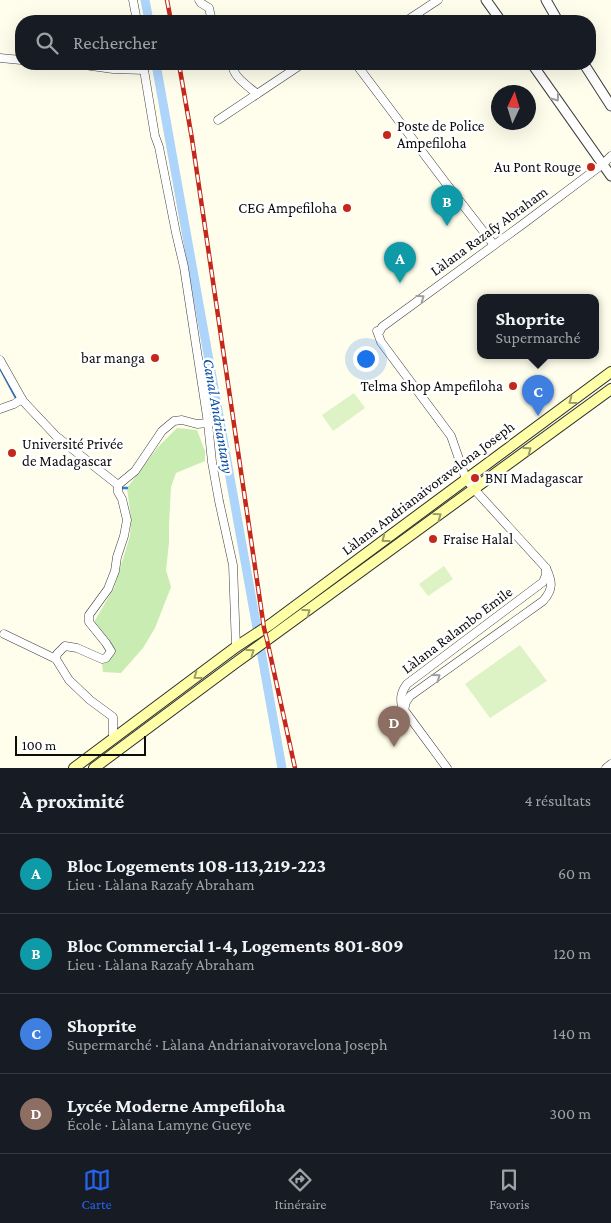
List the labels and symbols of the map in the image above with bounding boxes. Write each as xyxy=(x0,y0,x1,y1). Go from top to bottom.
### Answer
north arrow xyxy=(491,85,536,130)
one-way arrow xyxy=(550,93,559,102)
place label: Poste de Police Ampefiloha xyxy=(397,118,485,152)
marker: Poste de Police Ampefiloha xyxy=(381,129,393,141)
place label: Au Pont Rouge xyxy=(494,159,581,176)
marker: Au Pont Rouge xyxy=(585,161,597,173)
street label: Làlana Razafy Abraham xyxy=(427,183,551,280)
pin: B xyxy=(431,185,463,226)
place label: CEG Ampefiloha xyxy=(238,200,337,217)
marker: CEG Ampefiloha xyxy=(341,202,353,214)
pin: A xyxy=(384,242,416,283)
one-way arrow xyxy=(415,295,425,304)
your location xyxy=(353,346,379,372)
place label: bar manga xyxy=(81,350,145,367)
marker: bar manga xyxy=(149,352,161,364)
water label: Canal Andriantany xyxy=(199,357,237,475)
pin: C xyxy=(522,375,554,416)
place label: Telma Shop Ampefiloha xyxy=(360,378,503,395)
marker: Telma Shop Ampefiloha xyxy=(507,380,519,392)
one-way arrow xyxy=(568,395,578,404)
street label: Làlana Andrianaivoravelona Joseph xyxy=(339,418,518,559)
place label: Université Privée de Madagascar xyxy=(22,436,124,470)
marker: Université Privée de Madagascar xyxy=(6,447,18,459)
one-way arrow xyxy=(522,447,532,456)
place label: BNI Madagascar xyxy=(485,470,584,487)
marker: BNI Madagascar xyxy=(469,472,481,484)
one-way arrow xyxy=(432,513,441,521)
place label: Fraise Halal xyxy=(443,531,513,547)
one-way arrow xyxy=(381,533,391,542)
marker: Fraise Halal xyxy=(427,533,439,545)
street label: Làlana Ralambo Emile xyxy=(399,583,516,677)
one-way arrow xyxy=(301,609,310,617)
one-way arrow xyxy=(245,649,255,658)
one-way arrow xyxy=(193,670,203,679)
one-way arrow xyxy=(432,673,441,683)
pin: D xyxy=(378,706,410,747)
scale bar xyxy=(15,733,146,756)

